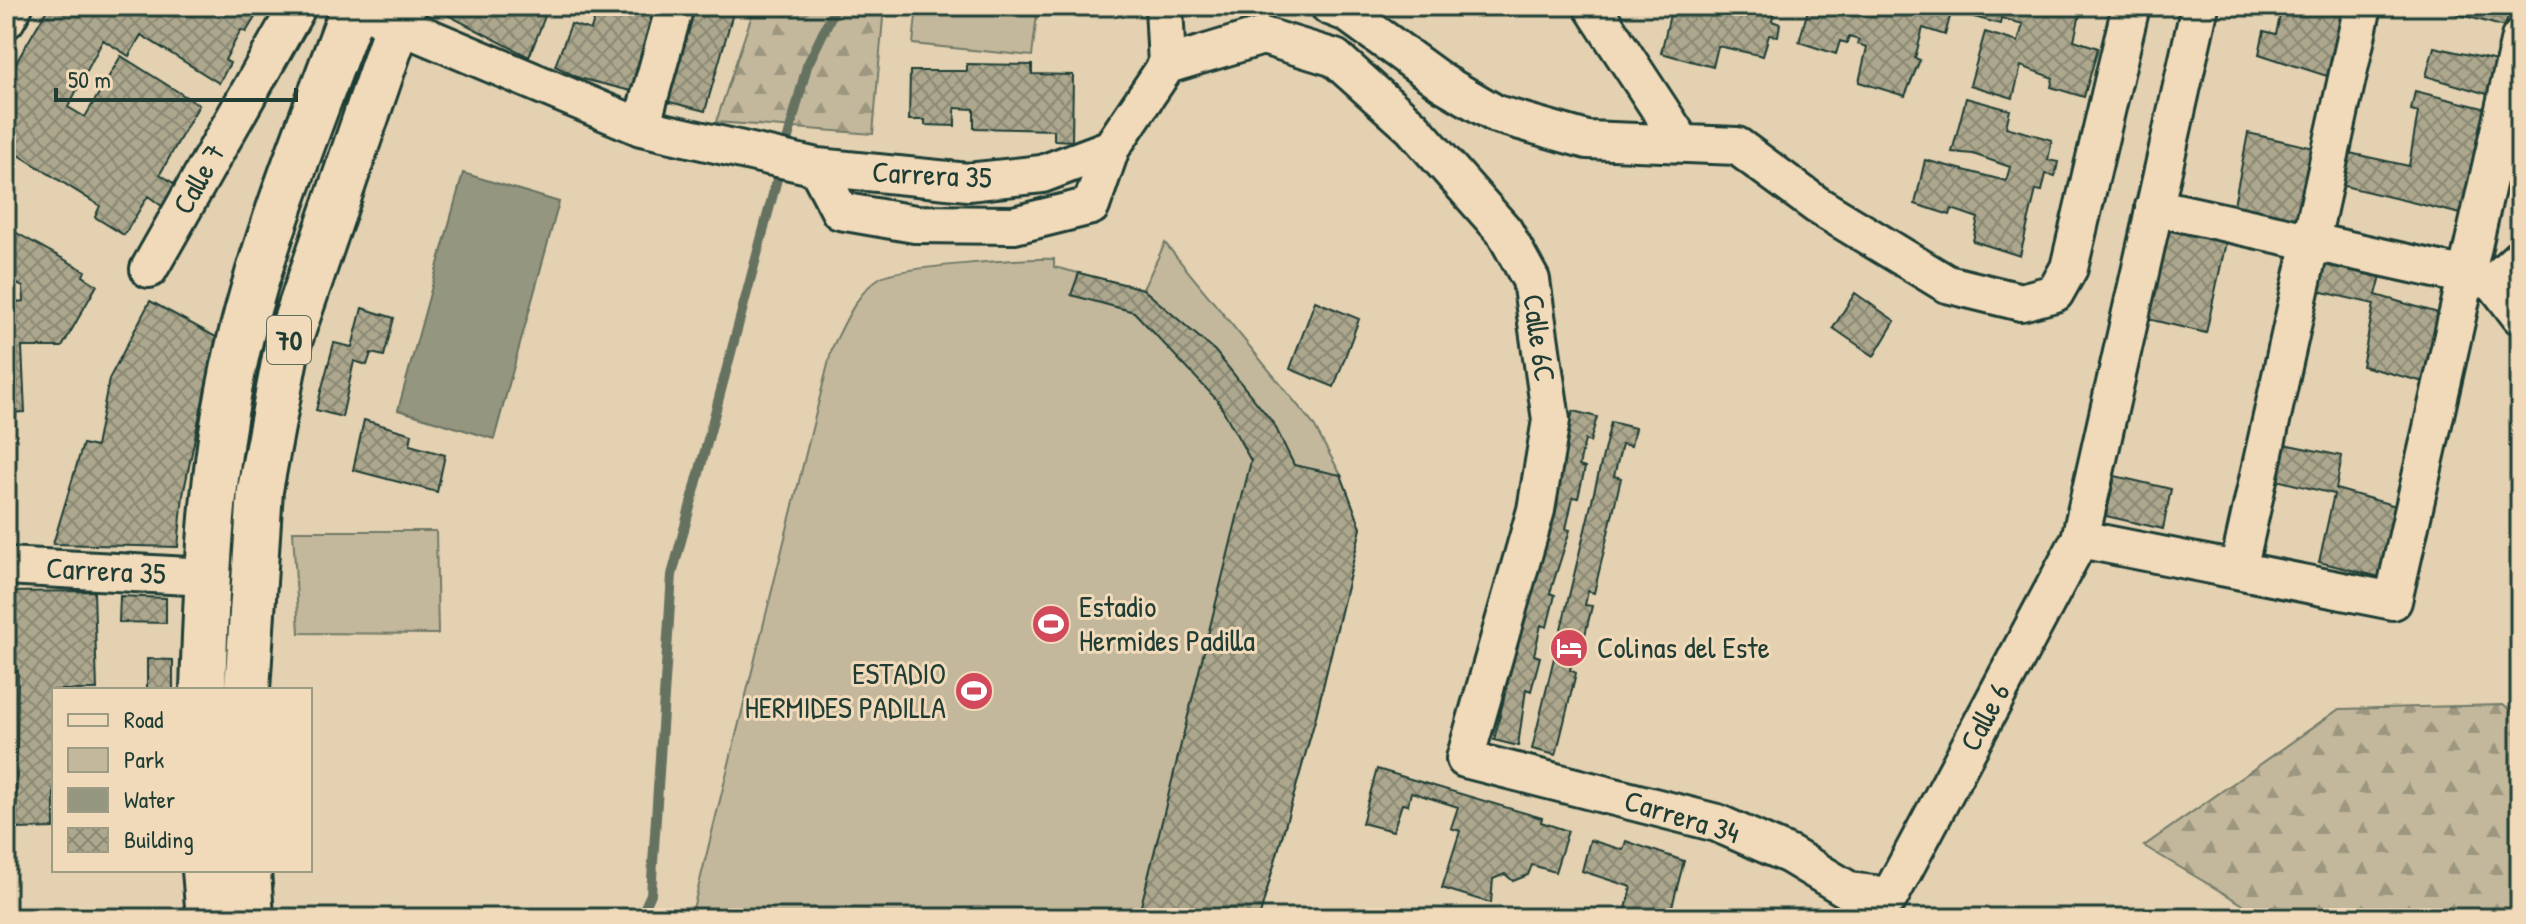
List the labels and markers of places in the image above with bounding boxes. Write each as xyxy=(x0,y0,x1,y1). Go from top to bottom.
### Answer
place label: Estadio Hermides Padilla xyxy=(1079,586,1255,660)
sports icon: Estadio Hermides Padilla xyxy=(1030,603,1072,645)
hotel icon: Colinas del Este xyxy=(1548,627,1590,669)
place label: Colinas del Este xyxy=(1597,627,1770,667)
place label: ESTADIO HERMIDES PADILLA xyxy=(745,653,946,727)
sports icon: ESTADIO HERMIDES PADILLA xyxy=(953,670,995,712)

